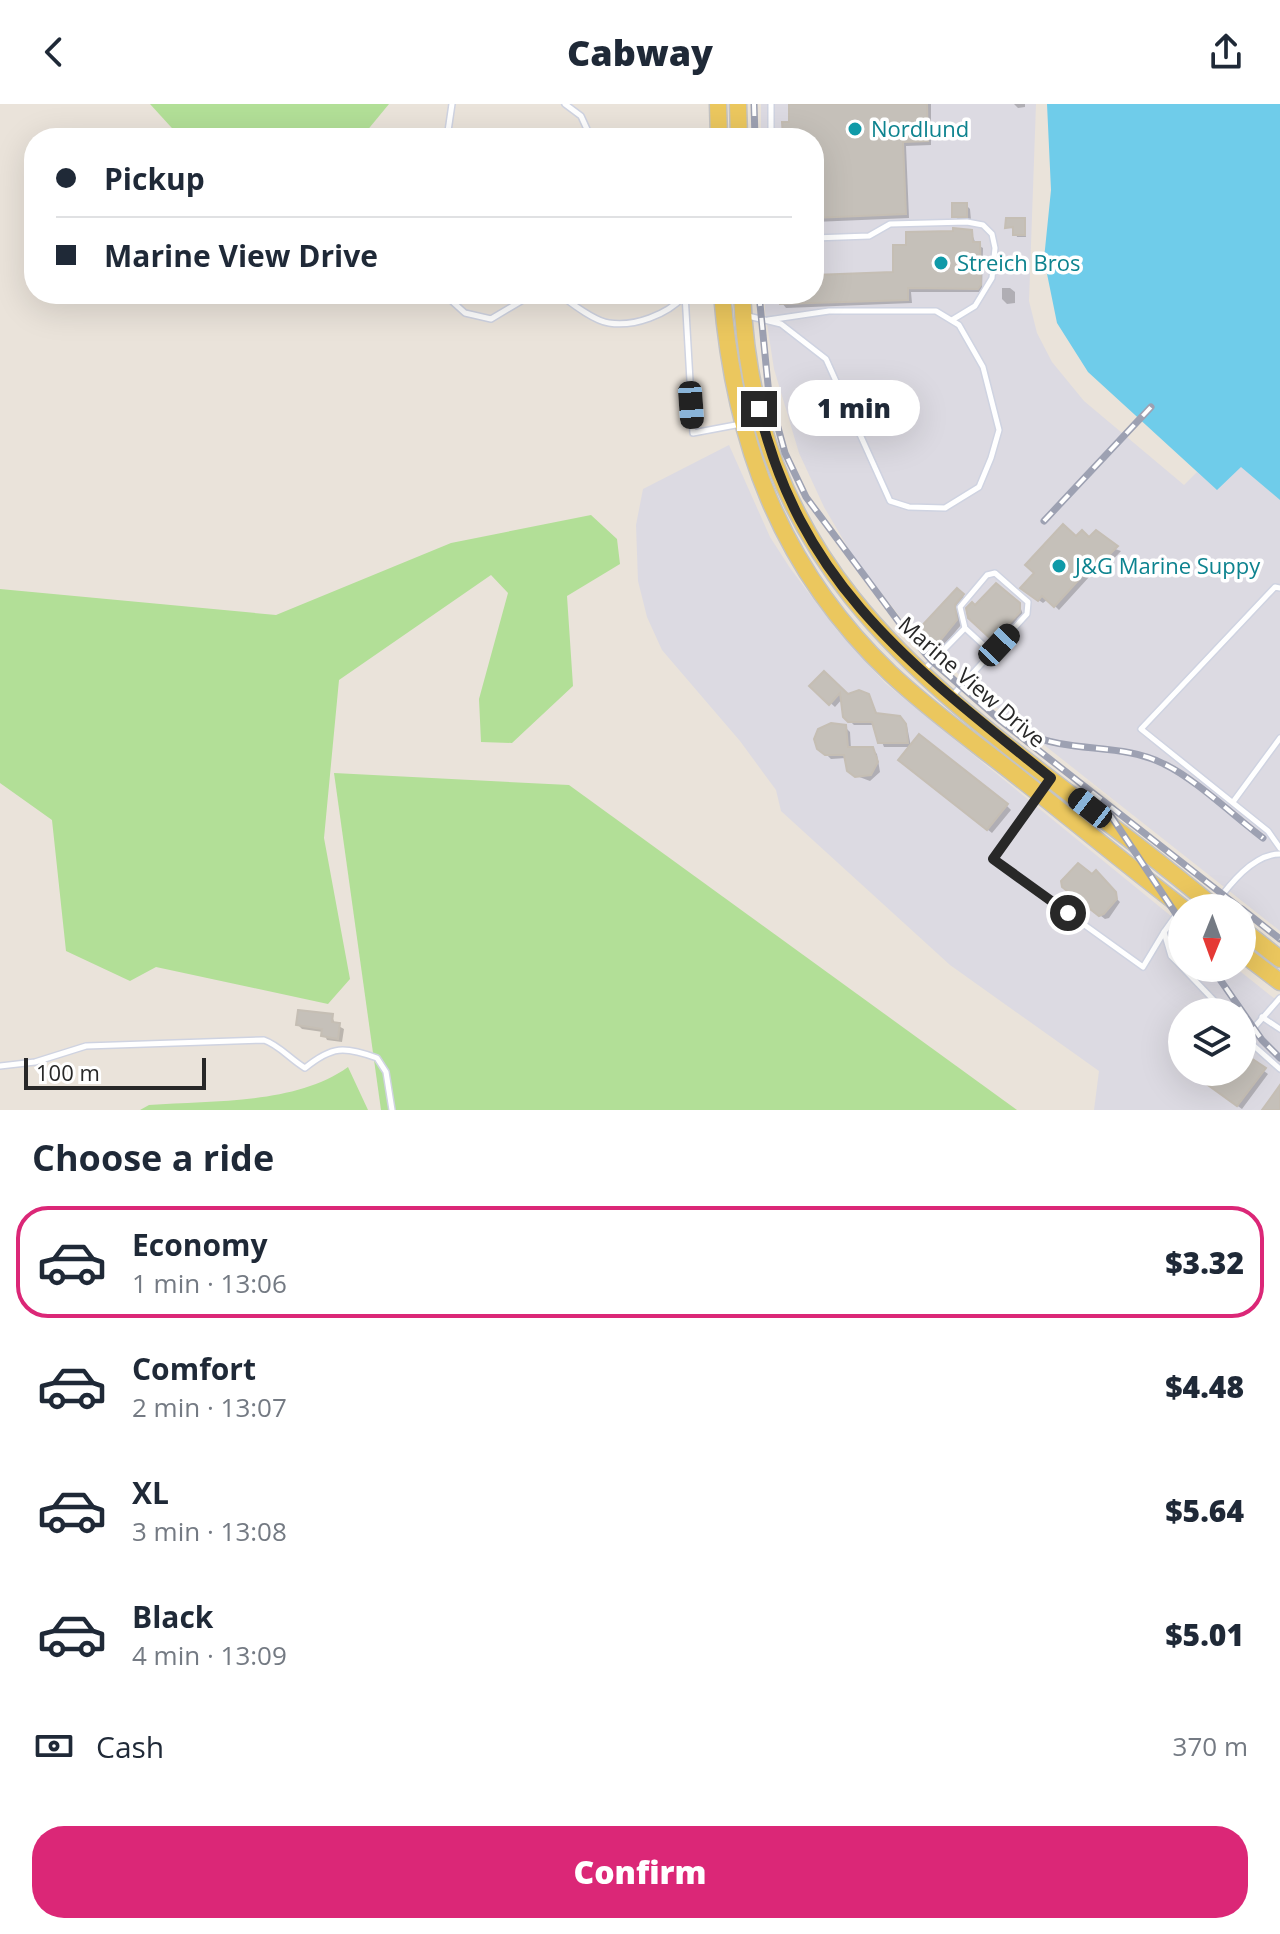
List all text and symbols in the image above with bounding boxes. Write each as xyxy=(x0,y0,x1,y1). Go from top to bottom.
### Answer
text: Cabway xyxy=(567,28,713,77)
icon: back xyxy=(32,30,76,74)
icon: share xyxy=(1204,30,1248,74)
place label: Nordlund xyxy=(871,113,969,143)
marker: Nordlund xyxy=(846,120,864,138)
text: Pickup xyxy=(104,158,205,199)
text: Marine View Drive xyxy=(104,235,378,276)
place label: Streich Bros xyxy=(957,247,1080,277)
marker: Streich Bros xyxy=(932,254,950,272)
car xyxy=(677,380,705,430)
callout: 1 min xyxy=(787,381,919,437)
text: 1 min xyxy=(817,390,891,426)
route end xyxy=(741,391,777,427)
place label: J&G Marine Suppy xyxy=(1073,550,1261,580)
marker: J&G Marine Suppy xyxy=(1050,557,1068,575)
street label: Marine View Drive xyxy=(893,609,1053,754)
car xyxy=(974,619,1024,671)
car xyxy=(1064,784,1116,832)
north arrow xyxy=(1168,894,1256,982)
map controls xyxy=(1168,894,1256,1086)
route start xyxy=(1050,895,1086,931)
button: layers xyxy=(1168,998,1256,1086)
scale bar xyxy=(24,1054,206,1090)
text: 100 m xyxy=(36,1057,100,1087)
text: Choose a ride xyxy=(32,1133,274,1182)
text: Economy xyxy=(132,1224,268,1265)
icon: car xyxy=(36,1226,108,1298)
text: $3.32 xyxy=(1165,1242,1244,1283)
text: 1 min · 13:06 xyxy=(132,1265,287,1301)
text: Comfort xyxy=(132,1348,256,1389)
icon: car xyxy=(36,1350,108,1422)
text: $4.48 xyxy=(1165,1366,1244,1407)
text: 2 min · 13:07 xyxy=(132,1389,287,1425)
text: XL xyxy=(132,1472,169,1513)
icon: car xyxy=(36,1474,108,1546)
text: $5.64 xyxy=(1165,1490,1244,1531)
text: 3 min · 13:08 xyxy=(132,1513,287,1549)
text: Black xyxy=(132,1596,213,1637)
icon: car xyxy=(36,1598,108,1670)
text: $5.01 xyxy=(1165,1614,1244,1655)
text: 4 min · 13:09 xyxy=(132,1637,287,1673)
icon: cash xyxy=(32,1724,76,1768)
text: Cash xyxy=(96,1726,164,1767)
text: 370 m xyxy=(1173,1728,1248,1764)
button: Confirm xyxy=(32,1826,1248,1918)

